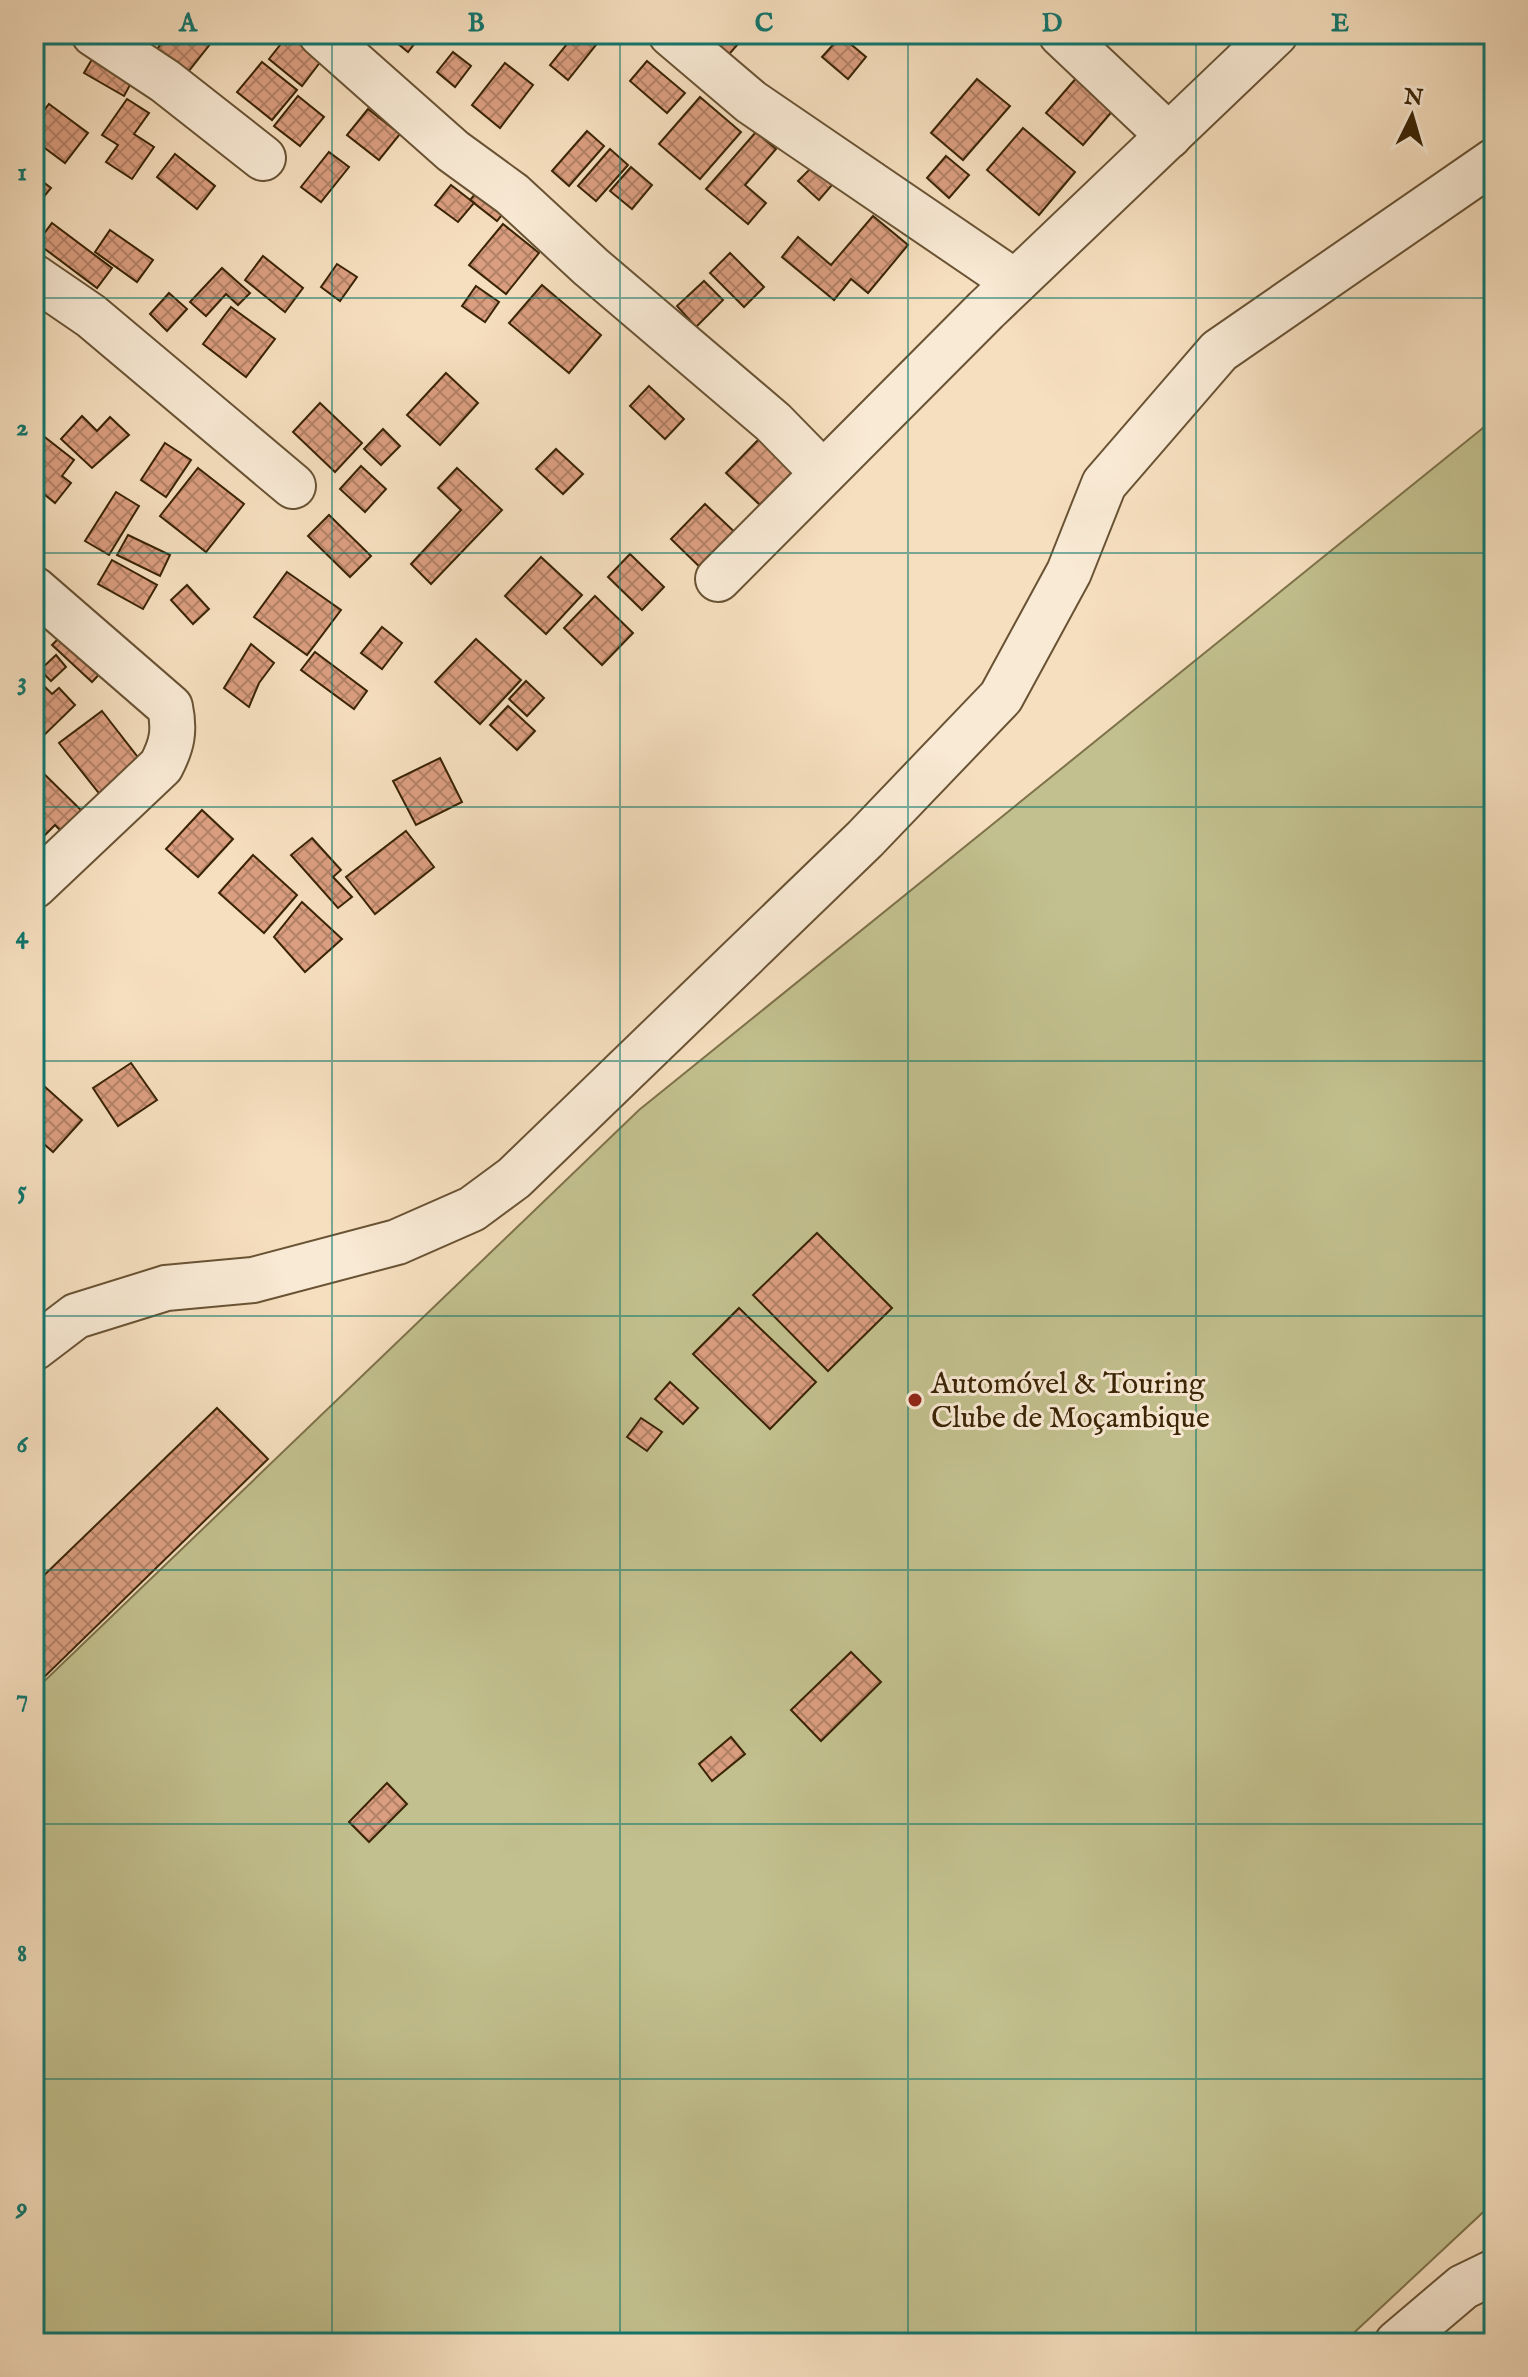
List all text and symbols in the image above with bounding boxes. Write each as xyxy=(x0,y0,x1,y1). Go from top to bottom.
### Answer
text: A xyxy=(178,7,198,40)
text: B xyxy=(467,7,485,40)
text: C xyxy=(755,7,774,40)
text: D xyxy=(1042,7,1063,40)
text: E xyxy=(1331,7,1349,40)
north arrow xyxy=(1372,76,1452,156)
text: N xyxy=(1402,83,1424,113)
text: 1 xyxy=(17,156,27,189)
text: 2 xyxy=(16,411,28,444)
text: 3 xyxy=(17,665,27,698)
text: 4 xyxy=(16,919,30,952)
text: 5 xyxy=(17,1174,27,1207)
place label: Automóvel & Touring Clube de Moçambique xyxy=(930,1366,1210,1438)
marker: Automóvel & Touring Clube de Moçambique xyxy=(906,1391,924,1409)
text: 6 xyxy=(17,1428,29,1461)
text: 7 xyxy=(16,1682,28,1715)
text: 8 xyxy=(17,1937,27,1970)
text: 9 xyxy=(15,2191,28,2224)

